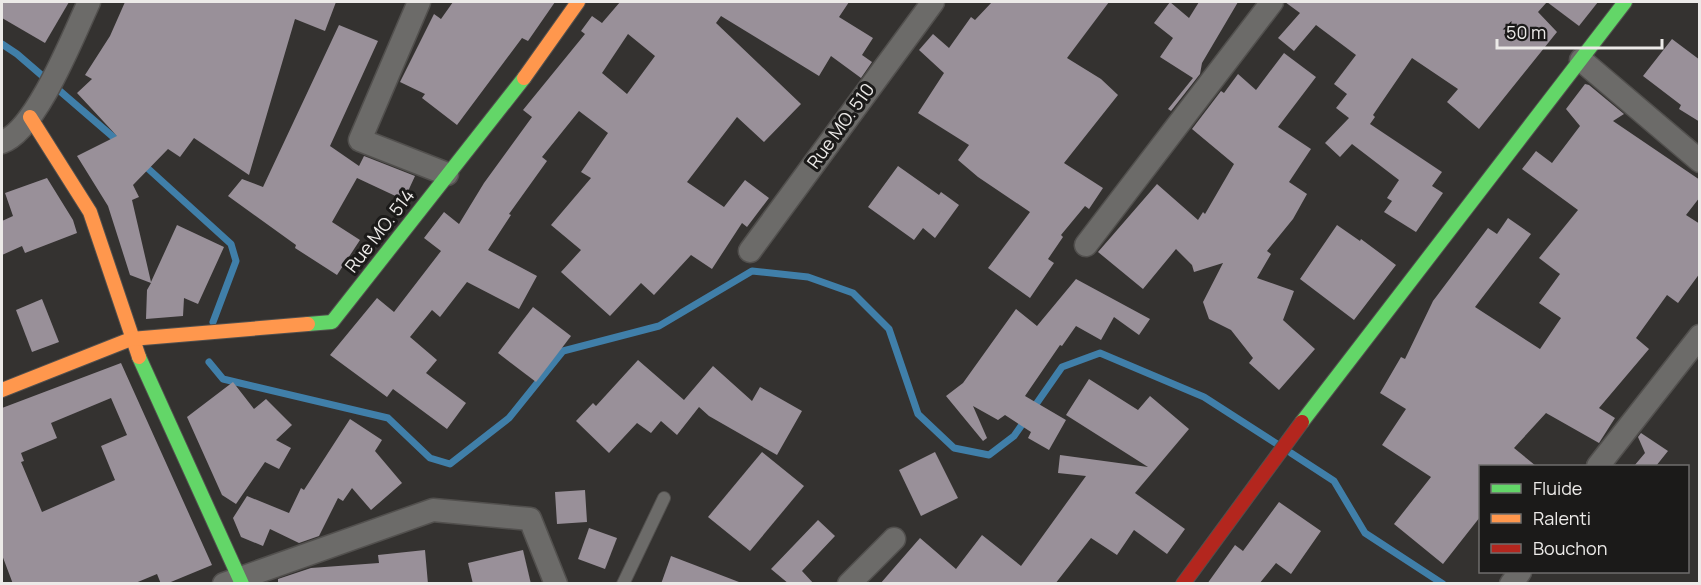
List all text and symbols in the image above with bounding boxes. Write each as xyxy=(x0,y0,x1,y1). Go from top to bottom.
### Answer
scale bar xyxy=(1497,12,1662,50)
text: 50 m xyxy=(1506,20,1546,44)
street label: Rue MO. 510 xyxy=(801,78,879,173)
street label: Rue MO. 514 xyxy=(339,184,419,277)
legend xyxy=(1479,465,1689,573)
text: Fluide xyxy=(1533,476,1582,500)
text: Ralenti xyxy=(1533,506,1591,530)
text: Bouchon xyxy=(1533,536,1607,560)

